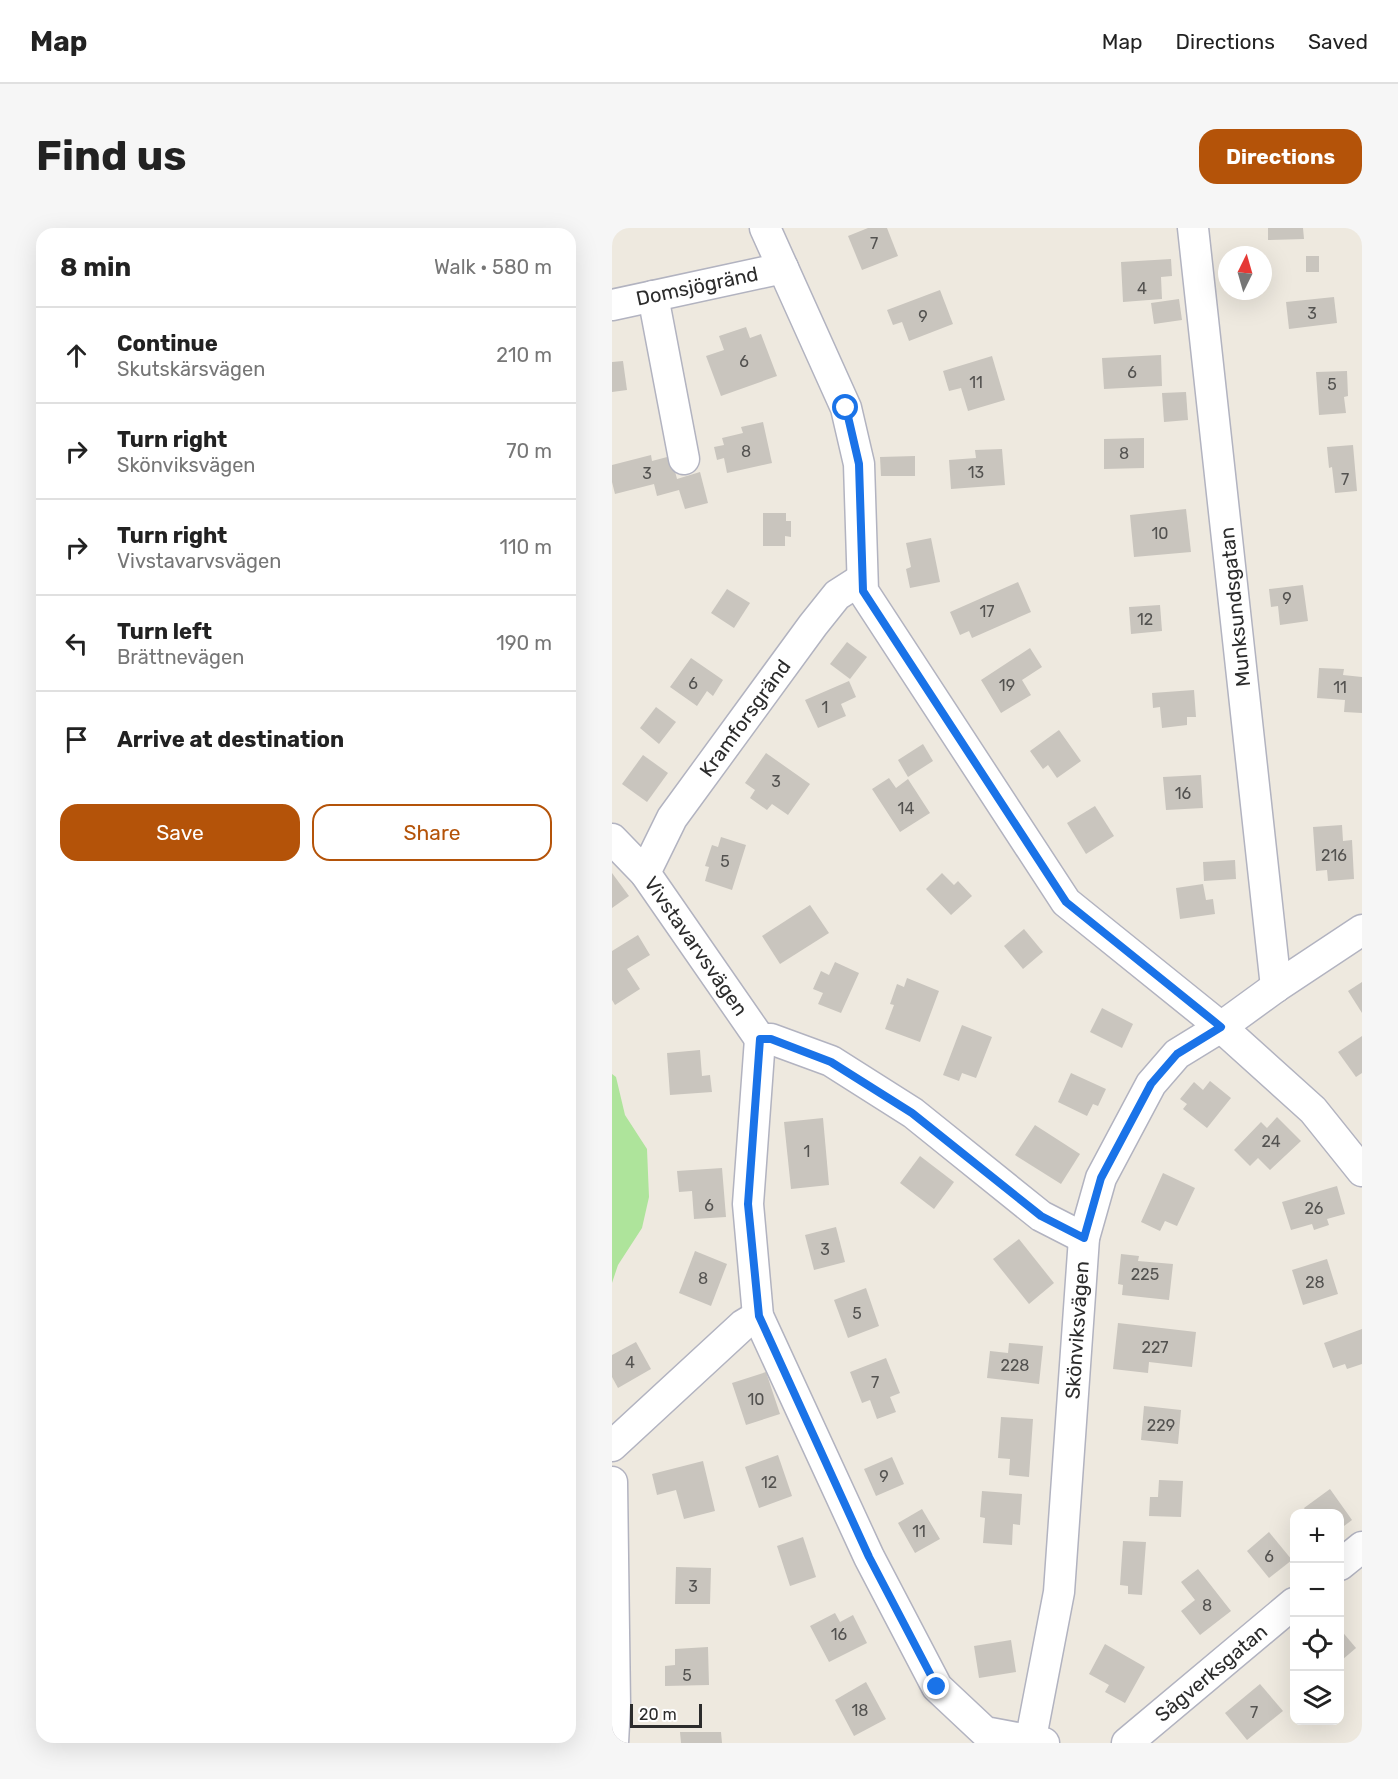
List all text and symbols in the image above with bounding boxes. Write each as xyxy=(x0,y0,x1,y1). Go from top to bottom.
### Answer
text: Map xyxy=(30,25,87,58)
text: Map xyxy=(1102,29,1143,54)
text: Directions xyxy=(1176,29,1275,54)
text: Saved xyxy=(1308,29,1368,54)
button: Directions xyxy=(1199,129,1362,184)
text: Find us xyxy=(36,131,187,181)
house number: 7 xyxy=(870,234,878,253)
north arrow xyxy=(1218,246,1272,300)
text: 8 min xyxy=(60,252,131,283)
text: Walk · 580 m xyxy=(434,255,552,279)
street label: Domsjögränd xyxy=(634,261,760,311)
house number: 4 xyxy=(1137,279,1147,298)
house number: 3 xyxy=(1307,304,1317,323)
house number: 9 xyxy=(918,307,928,326)
text: Continue xyxy=(117,330,218,357)
icon: ahead xyxy=(60,339,93,372)
text: 210 m xyxy=(496,343,552,367)
house number: 6 xyxy=(739,352,749,371)
text: Skutskärsvägen xyxy=(117,357,265,381)
house number: 6 xyxy=(1127,363,1137,382)
house number: 11 xyxy=(969,373,983,392)
house number: 5 xyxy=(1327,375,1337,394)
route start xyxy=(832,394,858,420)
text: Turn right xyxy=(117,426,227,453)
icon: right xyxy=(60,435,93,468)
text: 70 m xyxy=(506,439,552,463)
house number: 8 xyxy=(741,442,751,461)
house number: 8 xyxy=(1119,444,1129,463)
text: Skönviksvägen xyxy=(117,453,255,477)
house number: 13 xyxy=(968,463,984,482)
house number: 3 xyxy=(642,464,652,483)
house number: 7 xyxy=(1341,470,1349,489)
text: Turn right xyxy=(117,522,227,549)
house number: 10 xyxy=(1151,524,1169,543)
street label: Munksundsgatan xyxy=(1215,526,1255,688)
icon: right xyxy=(60,531,93,564)
text: 110 m xyxy=(500,535,552,559)
text: Vivstavarvsvägen xyxy=(117,549,281,573)
house number: 9 xyxy=(1282,589,1292,608)
house number: 17 xyxy=(979,602,995,621)
house number: 12 xyxy=(1137,610,1153,629)
text: Turn left xyxy=(117,618,212,645)
icon: left xyxy=(60,627,93,660)
text: 190 m xyxy=(496,631,552,655)
text: Brättnevägen xyxy=(117,645,244,669)
street label: Kramforsgränd xyxy=(694,655,796,781)
house number: 6 xyxy=(688,674,698,693)
house number: 19 xyxy=(999,676,1015,695)
house number: 11 xyxy=(1333,678,1347,697)
house number: 1 xyxy=(822,698,828,717)
icon: arrive xyxy=(60,723,93,756)
text: Arrive at destination xyxy=(117,726,344,753)
house number: 3 xyxy=(771,772,781,791)
house number: 16 xyxy=(1175,784,1192,803)
house number: 14 xyxy=(898,799,914,818)
button: Save xyxy=(60,804,300,861)
button: Share xyxy=(312,804,552,861)
house number: 216 xyxy=(1321,846,1347,865)
house number: 5 xyxy=(720,852,730,871)
street label: Vivstavarvsvägen xyxy=(639,872,753,1020)
house number: 24 xyxy=(1261,1132,1281,1151)
house number: 1 xyxy=(804,1142,810,1161)
house number: 6 xyxy=(704,1196,714,1215)
house number: 26 xyxy=(1304,1199,1324,1218)
house number: 3 xyxy=(820,1240,830,1259)
street label: Skönviksvägen xyxy=(1060,1260,1094,1400)
house number: 225 xyxy=(1131,1265,1159,1284)
house number: 8 xyxy=(698,1269,708,1288)
house number: 28 xyxy=(1305,1273,1325,1292)
house number: 5 xyxy=(852,1304,862,1323)
house number: 227 xyxy=(1142,1338,1169,1357)
house number: 4 xyxy=(625,1353,635,1372)
house number: 228 xyxy=(1001,1356,1029,1375)
house number: 7 xyxy=(871,1373,879,1392)
house number: 10 xyxy=(747,1390,765,1409)
house number: 229 xyxy=(1147,1416,1175,1435)
house number: 9 xyxy=(879,1467,889,1486)
house number: 12 xyxy=(761,1473,777,1492)
map controls xyxy=(1290,1509,1344,1725)
button: + xyxy=(1290,1509,1344,1563)
house number: 11 xyxy=(912,1522,926,1541)
house number: 6 xyxy=(1264,1547,1274,1566)
button: − xyxy=(1290,1563,1344,1617)
house number: 3 xyxy=(688,1577,698,1596)
house number: 8 xyxy=(1202,1596,1212,1615)
button: locate xyxy=(1290,1617,1344,1671)
street label: Sågverksgatan xyxy=(1150,1619,1272,1727)
house number: 16 xyxy=(831,1625,848,1644)
house number: 5 xyxy=(682,1666,692,1685)
button: layers xyxy=(1290,1671,1344,1725)
route end xyxy=(923,1673,949,1699)
scale bar xyxy=(630,1701,702,1728)
house number: 18 xyxy=(851,1701,869,1720)
house number: 7 xyxy=(1250,1703,1258,1722)
text: 20 m xyxy=(639,1705,677,1724)

